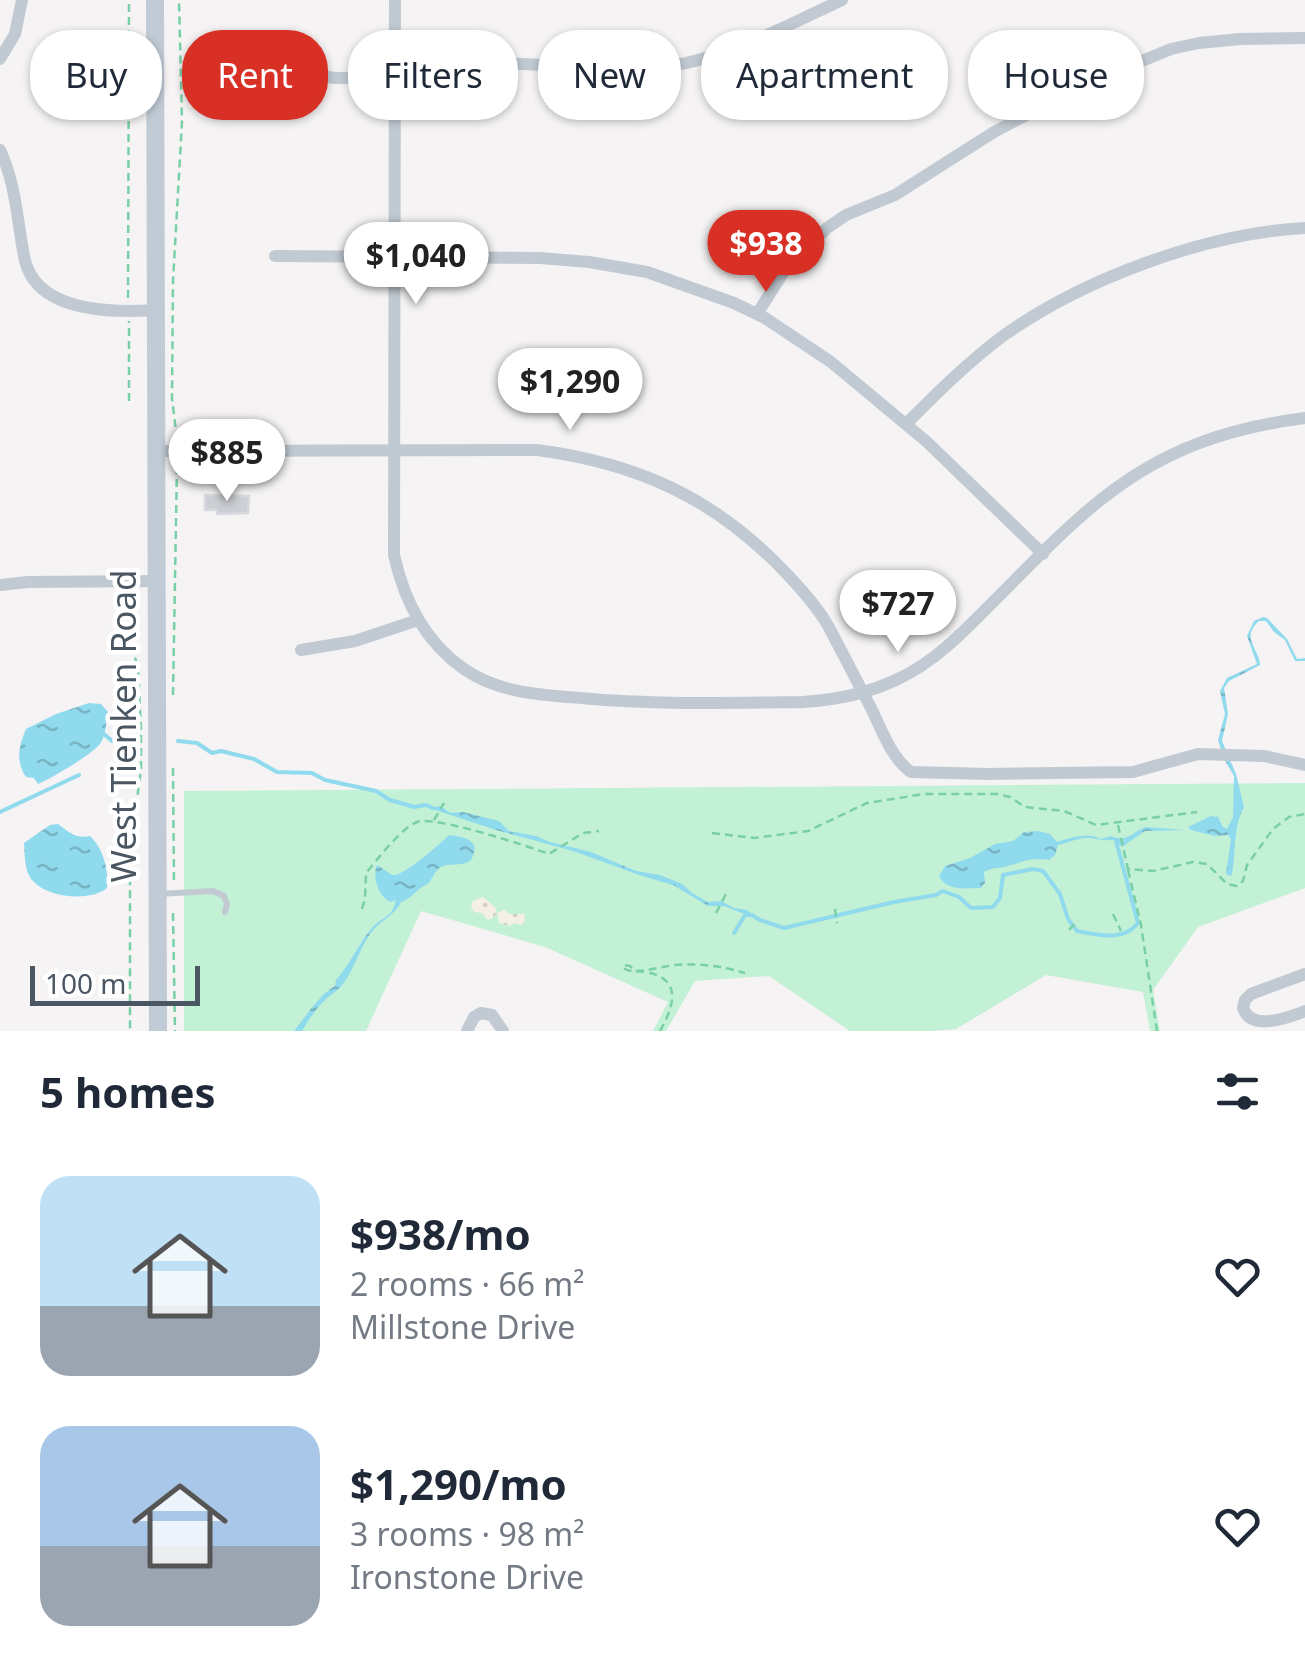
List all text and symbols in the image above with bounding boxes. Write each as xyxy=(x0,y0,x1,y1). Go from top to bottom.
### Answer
chip: Buy xyxy=(30,30,162,120)
chip: Rent xyxy=(182,30,328,120)
chip: Filters xyxy=(348,30,518,120)
chip: New xyxy=(538,30,681,120)
chip: Apartment xyxy=(701,30,948,120)
chip: House xyxy=(968,30,1144,120)
pin: $938 xyxy=(707,210,825,295)
text: $938 xyxy=(729,221,803,264)
pin: $1,040 xyxy=(335,222,497,307)
text: $1,040 xyxy=(366,233,466,276)
pin: $1,290 xyxy=(489,348,651,433)
text: $1,290 xyxy=(520,359,620,402)
pin: $885 xyxy=(168,419,286,504)
text: $885 xyxy=(190,430,264,473)
street label: West Tienken Road xyxy=(99,569,146,883)
pin: $727 xyxy=(839,570,957,655)
text: $727 xyxy=(861,581,935,624)
scale bar xyxy=(30,961,200,1006)
text: 100 m xyxy=(45,964,127,1002)
text: 5 homes xyxy=(40,1063,216,1120)
icon: filters xyxy=(1210,1064,1265,1119)
text: $938/mo xyxy=(350,1205,531,1262)
icon: home xyxy=(120,1216,240,1336)
icon: heart xyxy=(1210,1249,1265,1304)
text: 2 rooms · 66 m² xyxy=(350,1262,584,1305)
text: Millstone Drive xyxy=(350,1305,575,1348)
text: $1,290/mo xyxy=(350,1455,567,1512)
icon: home xyxy=(120,1466,240,1586)
icon: heart xyxy=(1210,1499,1265,1554)
text: 3 rooms · 98 m² xyxy=(350,1512,584,1555)
text: Ironstone Drive xyxy=(350,1555,584,1598)

